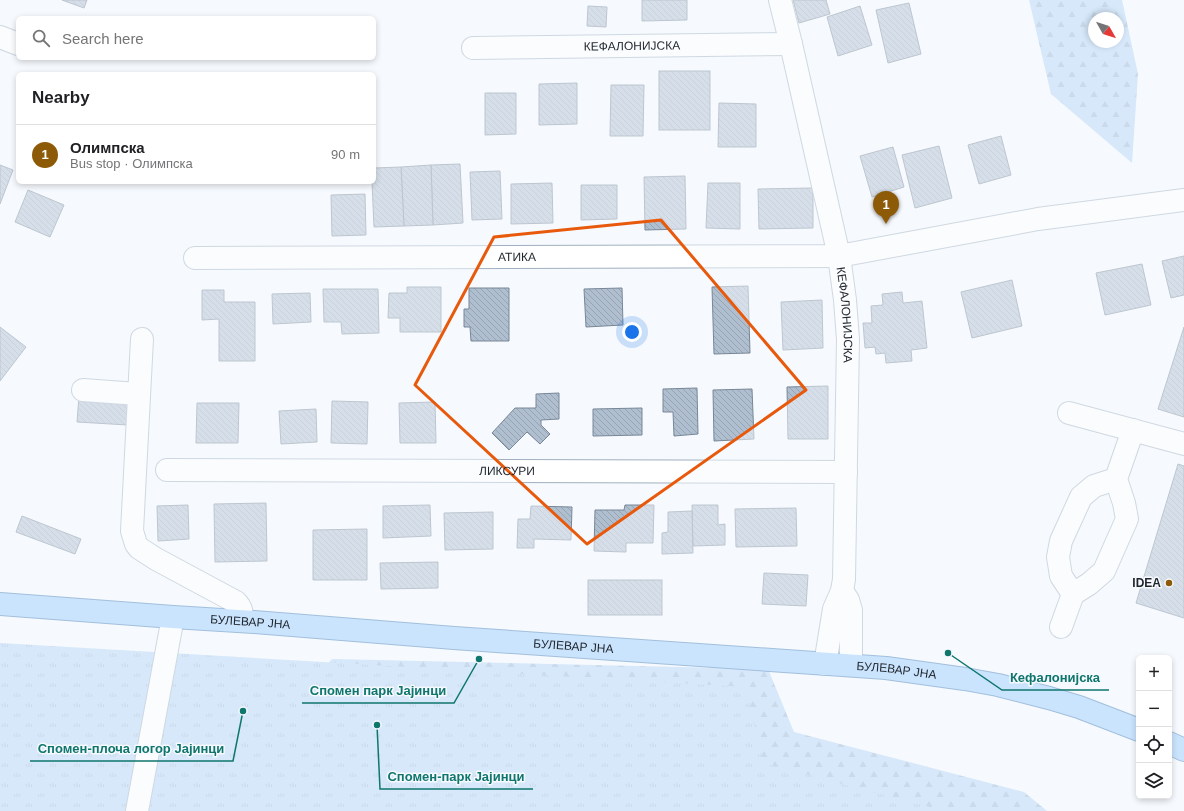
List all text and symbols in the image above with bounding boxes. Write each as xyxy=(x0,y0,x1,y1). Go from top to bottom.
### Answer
north arrow xyxy=(1088,12,1124,48)
search box xyxy=(16,16,376,60)
icon: search xyxy=(30,27,52,49)
text: Search here xyxy=(62,30,144,47)
street label: КЕФАЛОНИЈСКА xyxy=(584,38,680,54)
text: Nearby xyxy=(32,88,90,107)
text: Олимпска xyxy=(70,139,145,156)
text: 1 xyxy=(41,147,49,162)
text: 90 m xyxy=(331,147,360,162)
text: Bus stop · Олимпска xyxy=(70,156,193,171)
pin: 1 xyxy=(873,191,899,224)
street label: АТИКА xyxy=(498,250,536,264)
street label: КЕФАЛОНИЈСКА xyxy=(834,266,855,363)
your location xyxy=(622,322,642,342)
street label: ЛИКСУРИ xyxy=(479,464,535,478)
place label: IDEA xyxy=(1132,576,1161,590)
marker: IDEA xyxy=(1164,578,1174,588)
street label: БУЛЕВАР ЈНА xyxy=(210,612,291,632)
street label: БУЛЕВАР ЈНА xyxy=(533,637,614,656)
map controls xyxy=(1136,655,1172,799)
button: + xyxy=(1136,655,1172,691)
street label: БУЛЕВАР ЈНА xyxy=(856,659,937,682)
callout: Кефалонијска xyxy=(1002,665,1109,690)
text: Кефалонијска xyxy=(1010,670,1101,685)
callout: Спомен парк Јајинци xyxy=(302,678,454,703)
text: Спомен парк Јајинци xyxy=(310,683,446,698)
button: − xyxy=(1136,691,1172,727)
button: locate xyxy=(1136,727,1172,763)
callout: Спомен-плоча логор Јајинци xyxy=(30,736,233,761)
text: Спомен-плоча логор Јајинци xyxy=(38,741,224,756)
button: layers xyxy=(1136,763,1172,799)
callout: Спомен-парк Јајинци xyxy=(380,764,533,789)
text: Спомен-парк Јајинци xyxy=(387,769,525,784)

